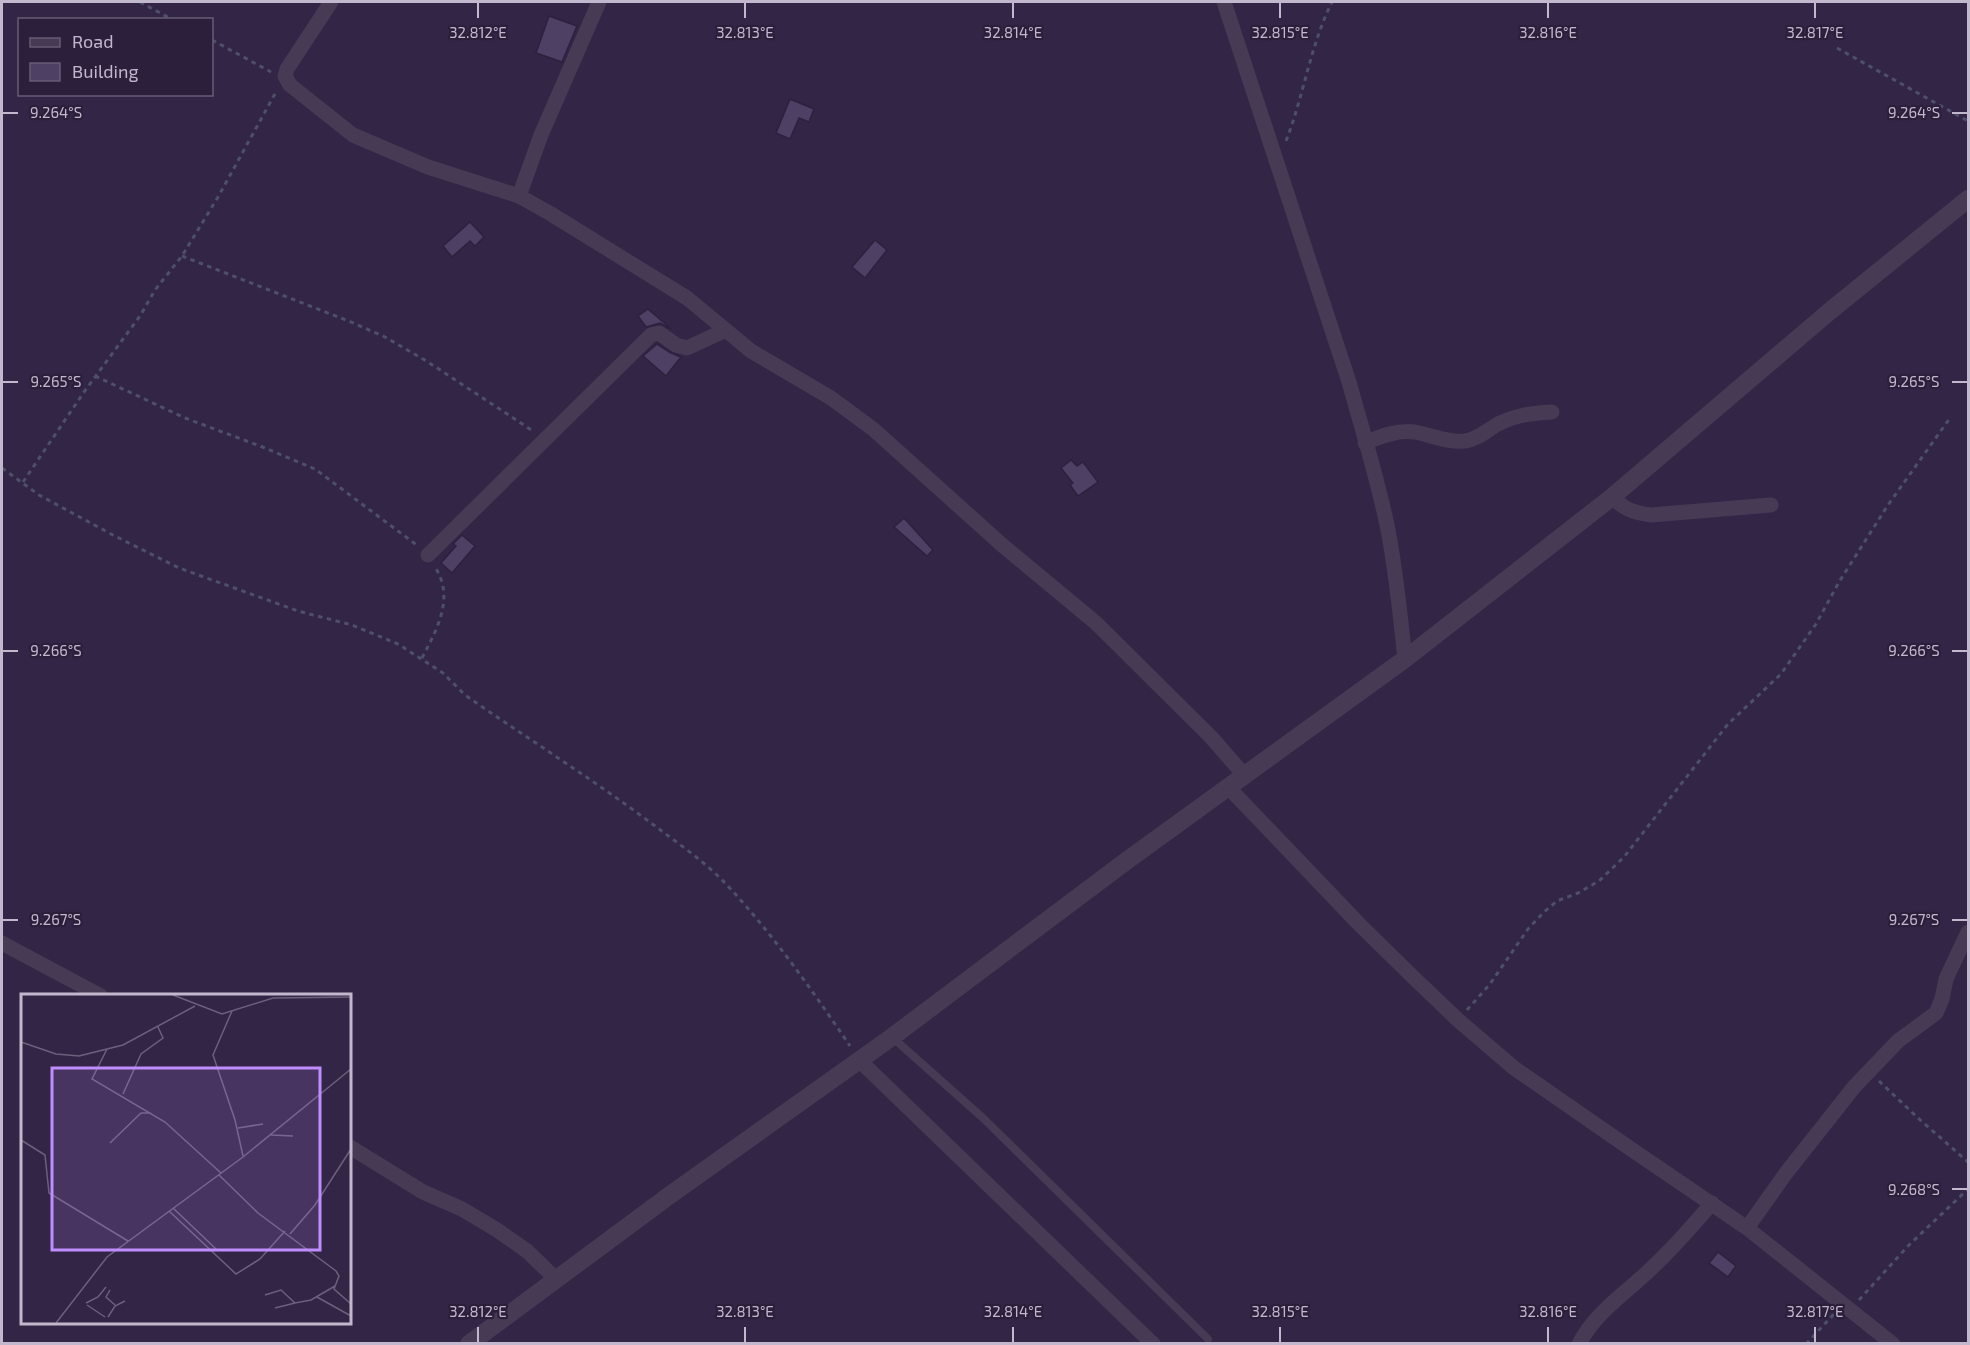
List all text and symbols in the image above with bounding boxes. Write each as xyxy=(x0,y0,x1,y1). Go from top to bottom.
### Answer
legend xyxy=(18,18,213,96)
text: 32.812°E xyxy=(449,23,507,41)
text: 32.813°E xyxy=(716,23,774,41)
text: 32.814°E xyxy=(984,23,1042,41)
text: 32.815°E xyxy=(1251,23,1309,41)
text: 32.816°E xyxy=(1519,23,1577,41)
text: 32.817°E xyxy=(1787,23,1843,41)
text: Road xyxy=(72,30,113,52)
text: Building xyxy=(72,60,139,82)
text: 9.264°S xyxy=(30,103,82,121)
text: 9.264°S xyxy=(1888,103,1940,121)
text: 9.265°S xyxy=(31,372,81,390)
text: 9.265°S xyxy=(1889,372,1939,390)
text: 9.266°S xyxy=(30,641,82,659)
text: 9.266°S xyxy=(1888,641,1940,659)
text: 9.267°S xyxy=(31,910,81,928)
text: 9.267°S xyxy=(1889,910,1939,928)
inset map xyxy=(21,994,351,1324)
text: 9.268°S xyxy=(1888,1180,1940,1198)
text: 32.812°E xyxy=(449,1302,507,1320)
text: 32.813°E xyxy=(716,1302,774,1320)
text: 32.814°E xyxy=(984,1302,1042,1320)
text: 32.815°E xyxy=(1251,1302,1309,1320)
text: 32.816°E xyxy=(1519,1302,1577,1320)
text: 32.817°E xyxy=(1787,1302,1843,1320)

